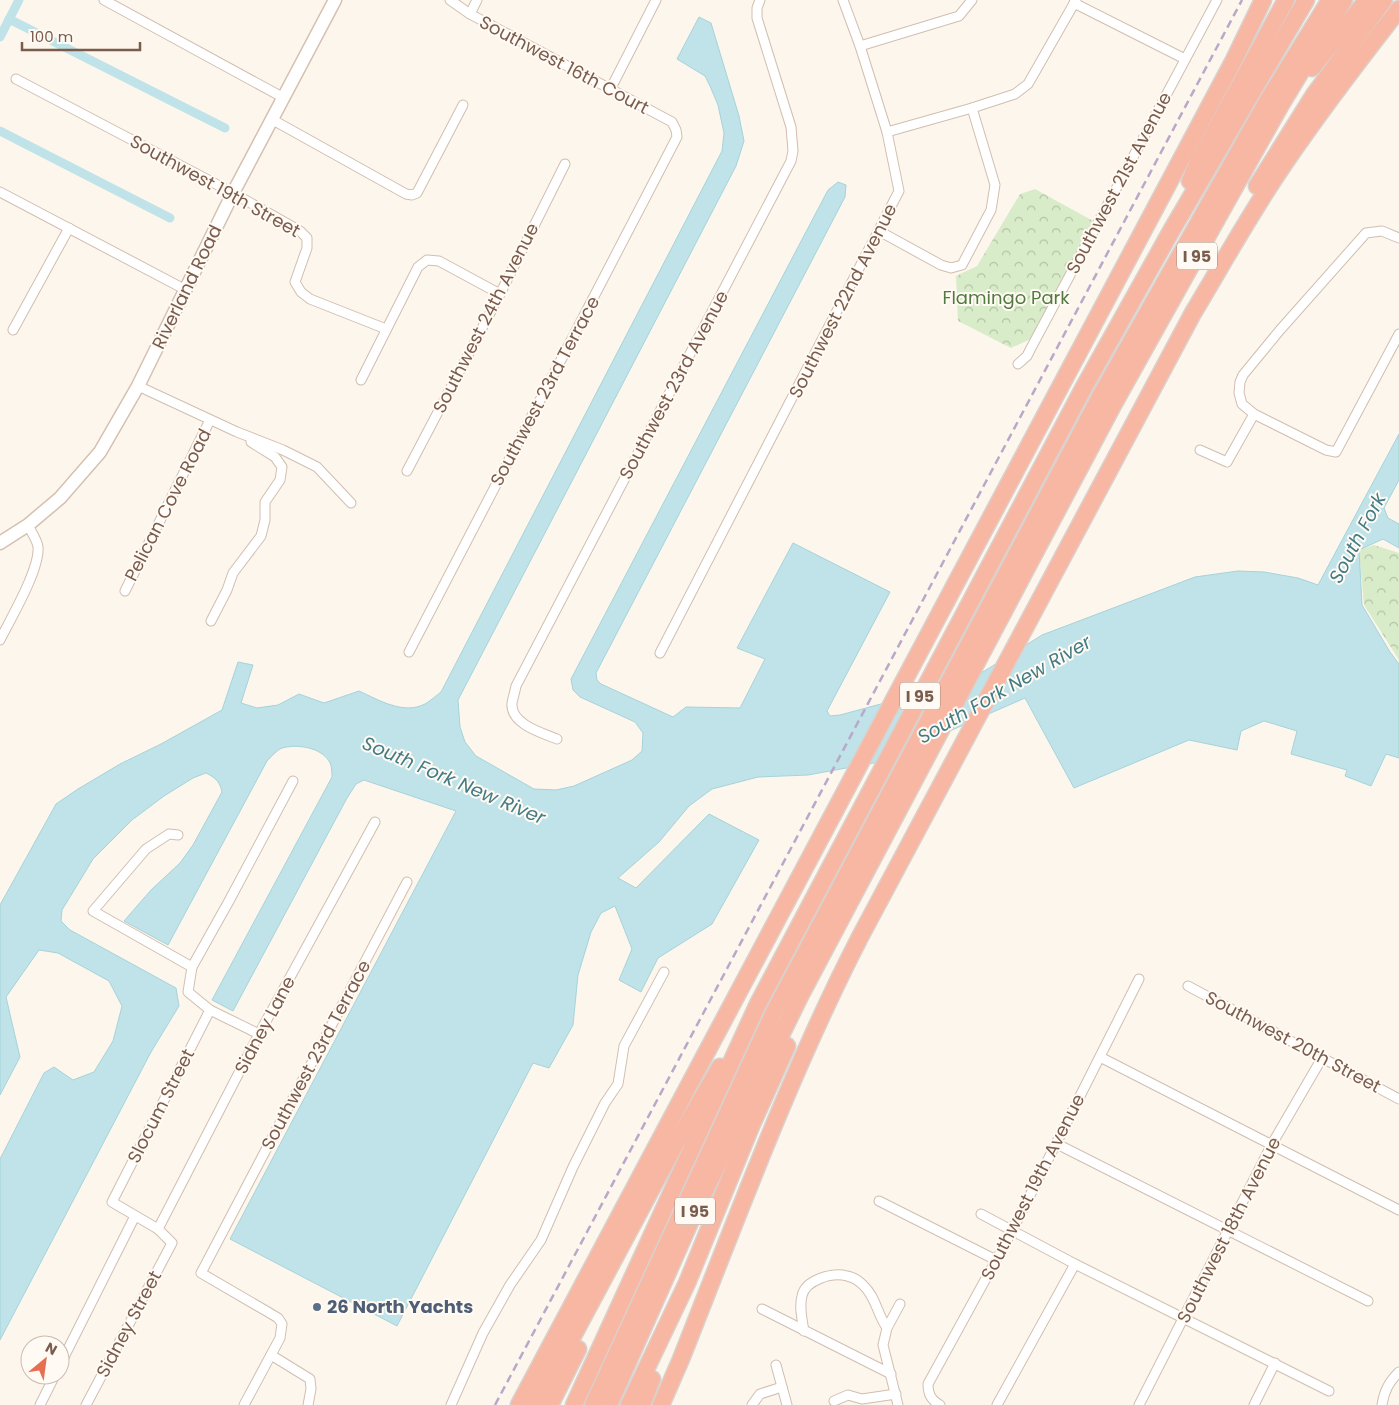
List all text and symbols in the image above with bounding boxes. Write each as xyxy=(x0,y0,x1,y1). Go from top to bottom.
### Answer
street label: Southwest 16th Court xyxy=(475,9,653,120)
scale bar xyxy=(22,20,140,52)
text: 100 m xyxy=(30,26,73,47)
street label: Southwest 21st Avenue xyxy=(1060,87,1177,278)
street label: Southwest 19th Street xyxy=(126,128,305,243)
street label: Southwest 22nd Avenue xyxy=(783,199,903,402)
street label: Southwest 24th Avenue xyxy=(427,218,544,417)
street label: Riverland Road xyxy=(146,221,227,353)
road number: I 95 xyxy=(1177,242,1217,270)
park label: Flamingo Park xyxy=(942,285,1070,310)
street label: Southwest 23rd Avenue xyxy=(613,286,734,484)
street label: Southwest 23rd Terrace xyxy=(484,291,605,490)
street label: Pelican Cove Road xyxy=(118,424,217,585)
water label: South Fork xyxy=(1322,487,1393,588)
water label: South Fork New River xyxy=(912,628,1097,750)
road number: I 95 xyxy=(900,682,940,709)
water label: South Fork New River xyxy=(358,730,550,832)
street label: Southwest 23rd Terrace xyxy=(255,955,376,1154)
street label: Sidney Lane xyxy=(228,971,301,1078)
street label: Southwest 20th Street xyxy=(1201,985,1385,1099)
street label: Slocum Street xyxy=(121,1044,200,1167)
street label: Southwest 19th Avenue xyxy=(975,1089,1090,1284)
street label: Southwest 18th Avenue xyxy=(1171,1132,1286,1327)
road number: I 95 xyxy=(675,1198,715,1224)
street label: Sidney Street xyxy=(90,1266,167,1382)
place label: 26 North Yachts xyxy=(327,1294,473,1319)
marker: 26 North Yachts xyxy=(311,1301,323,1313)
north arrow xyxy=(20,1335,70,1385)
text: N xyxy=(42,1337,61,1360)

